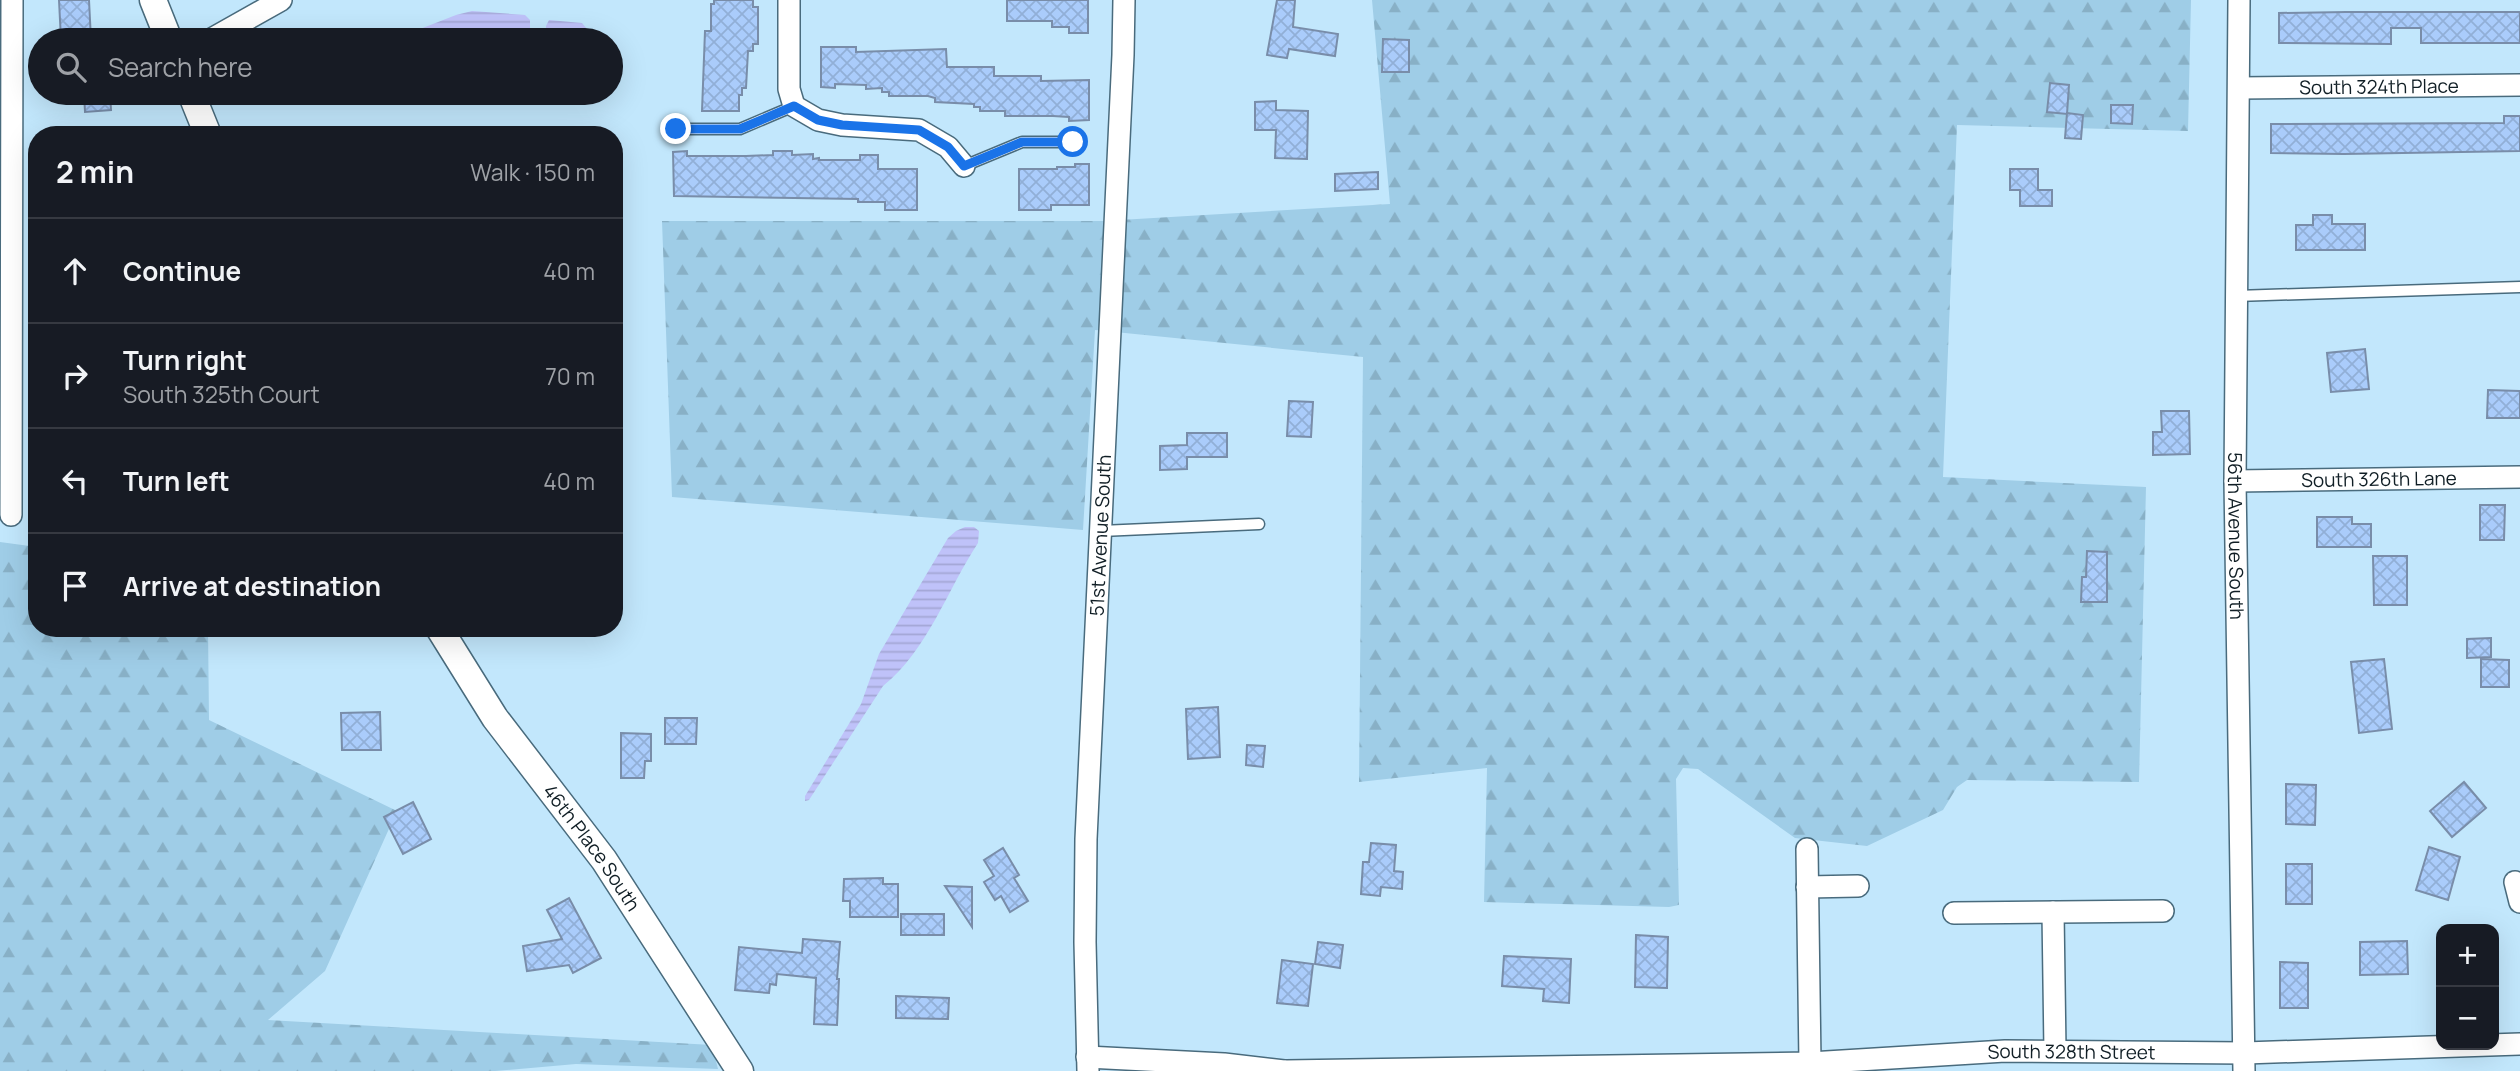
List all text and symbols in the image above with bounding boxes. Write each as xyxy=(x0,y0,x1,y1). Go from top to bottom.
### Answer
search box xyxy=(28,28,623,105)
icon: search xyxy=(52,48,90,86)
text: Search here xyxy=(108,49,253,85)
street label: South 324th Place xyxy=(2299,73,2459,100)
route end xyxy=(660,113,691,144)
route start xyxy=(1057,126,1088,157)
text: 2 min xyxy=(56,151,134,192)
text: Walk · 150 m xyxy=(470,156,595,188)
icon: ahead xyxy=(56,252,94,290)
text: Continue xyxy=(123,253,241,289)
text: 40 m xyxy=(543,255,595,287)
text: Turn right xyxy=(123,342,247,378)
icon: right xyxy=(56,357,94,395)
text: 70 m xyxy=(545,360,595,392)
text: South 325th Court xyxy=(123,378,320,410)
street label: 56th Avenue South xyxy=(2222,452,2250,620)
street label: 51st Avenue South xyxy=(1084,454,1117,617)
icon: left xyxy=(56,462,94,500)
text: Turn left xyxy=(123,463,230,499)
text: 40 m xyxy=(543,465,595,497)
street label: South 326th Lane xyxy=(2301,465,2457,493)
icon: arrive xyxy=(56,567,94,605)
text: Arrive at destination xyxy=(123,568,381,604)
street label: 46th Place South xyxy=(537,779,646,916)
map controls xyxy=(2436,924,2499,1050)
button: + xyxy=(2436,924,2499,987)
button: − xyxy=(2436,987,2499,1050)
street label: South 328th Street xyxy=(1987,1038,2156,1065)

